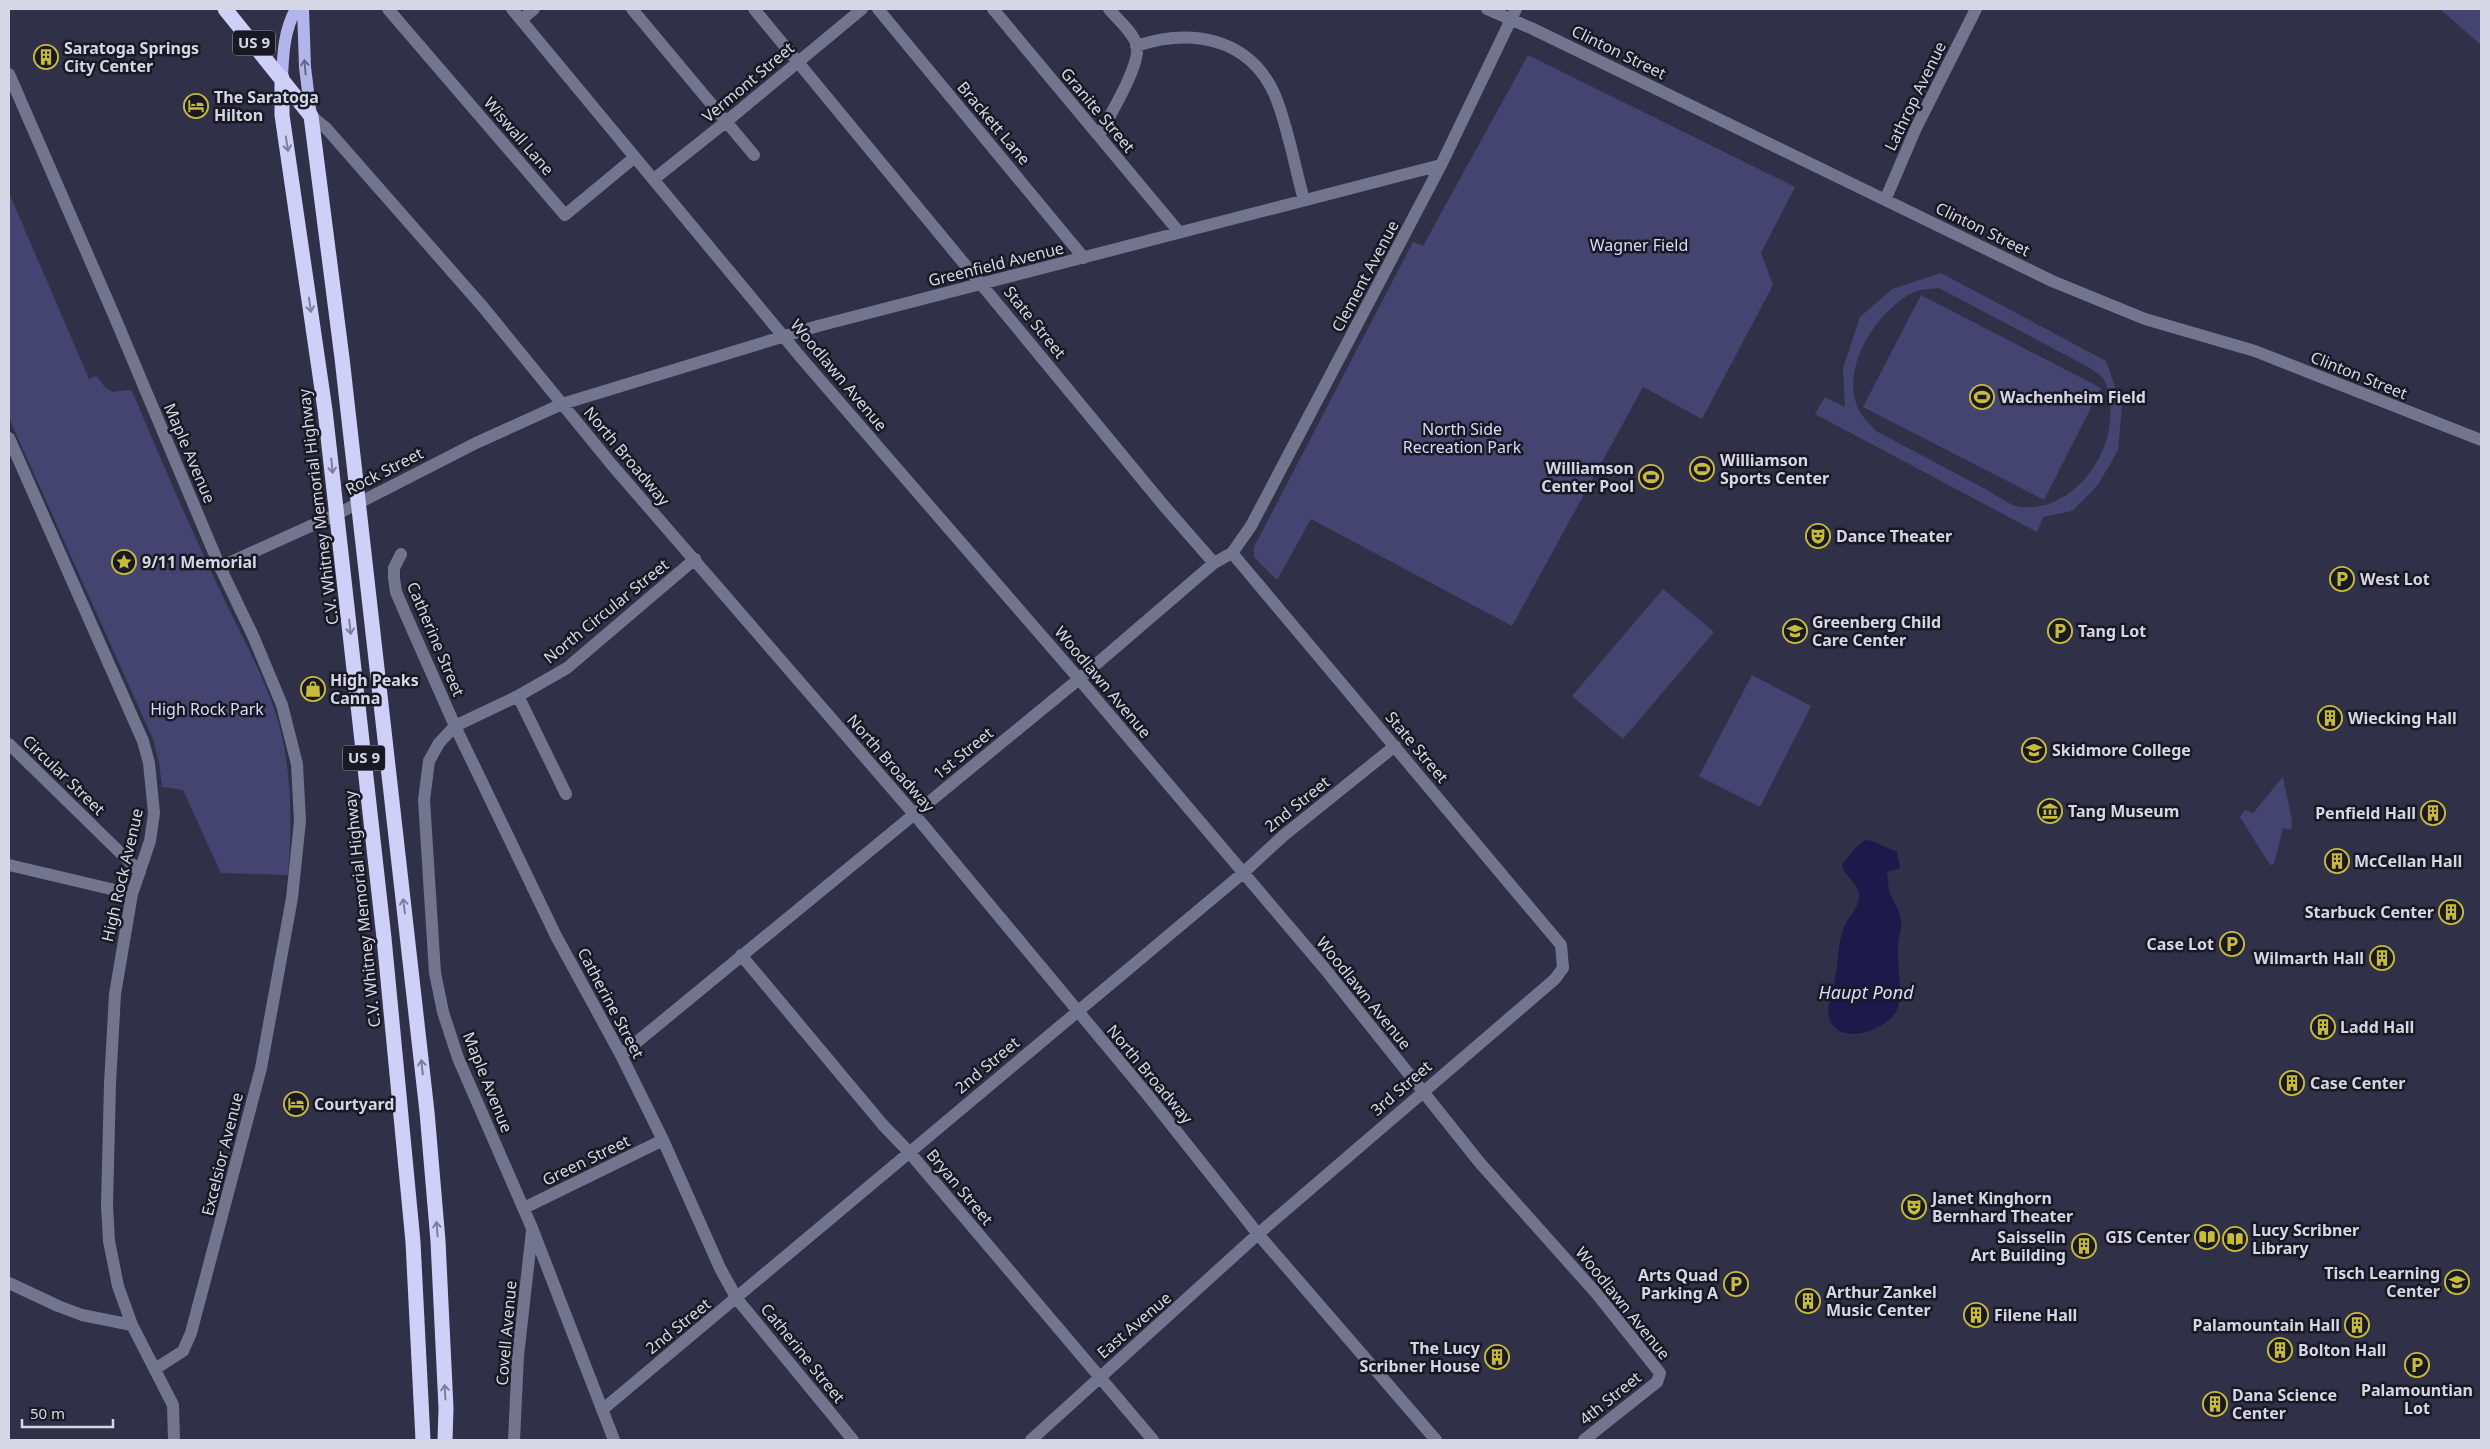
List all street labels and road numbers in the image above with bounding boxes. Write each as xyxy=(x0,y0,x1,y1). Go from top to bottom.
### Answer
street label: Clinton Street xyxy=(1568,20,1670,84)
road number: US 9 xyxy=(233,30,275,56)
street label: Vermont Street xyxy=(697,37,799,127)
street label: Lathrop Avenue xyxy=(1879,38,1951,154)
street label: Granite Street xyxy=(1056,63,1140,157)
street label: Brackett Lane xyxy=(953,77,1035,169)
street label: Wiswall Lane xyxy=(479,92,559,180)
street label: Clinton Street xyxy=(1932,197,2034,261)
street label: Clement Avenue xyxy=(1326,216,1404,336)
street label: Greenfield Avenue xyxy=(926,237,1066,291)
street label: State Street xyxy=(999,281,1071,363)
street label: Woodlawn Avenue xyxy=(786,314,892,436)
street label: Clinton Street xyxy=(2307,346,2411,404)
street label: C.V. Whitney Memorial Highway xyxy=(292,387,343,626)
street label: Maple Avenue xyxy=(159,400,221,506)
street label: North Broadway xyxy=(579,402,676,511)
street label: Rock Street xyxy=(341,442,427,500)
street label: North Circular Street xyxy=(539,554,673,668)
street label: Catherine Street xyxy=(402,578,470,700)
street label: Woodlawn Avenue xyxy=(1050,621,1156,743)
street label: State Street xyxy=(1381,707,1454,788)
street label: North Broadway xyxy=(842,709,940,817)
street label: 1st Street xyxy=(928,722,998,784)
street label: Circular Street xyxy=(18,730,110,820)
road number: US 9 xyxy=(343,746,385,770)
street label: 2nd Street xyxy=(1260,771,1334,837)
street label: C.V. Whitney Memorial Highway xyxy=(339,789,385,1028)
street label: High Rock Avenue xyxy=(96,806,148,944)
street label: Woodlawn Avenue xyxy=(1312,932,1416,1054)
street label: Catherine Street xyxy=(573,944,650,1062)
street label: North Broadway xyxy=(1102,1020,1199,1129)
street label: Maple Avenue xyxy=(458,1028,518,1136)
street label: 2nd Street xyxy=(950,1031,1024,1098)
street label: 3rd Street xyxy=(1366,1055,1436,1121)
street label: Excelsior Avenue xyxy=(196,1090,248,1218)
street label: Green Street xyxy=(539,1129,634,1191)
street label: Bryan Street xyxy=(922,1144,998,1230)
street label: Woodlawn Avenue xyxy=(1571,1242,1675,1364)
street label: Covell Avenue xyxy=(490,1280,522,1386)
street label: East Avenue xyxy=(1092,1287,1176,1363)
street label: 2nd Street xyxy=(641,1293,715,1359)
street label: Catherine Street xyxy=(756,1299,850,1408)
street label: 4th Street xyxy=(1574,1366,1646,1430)

